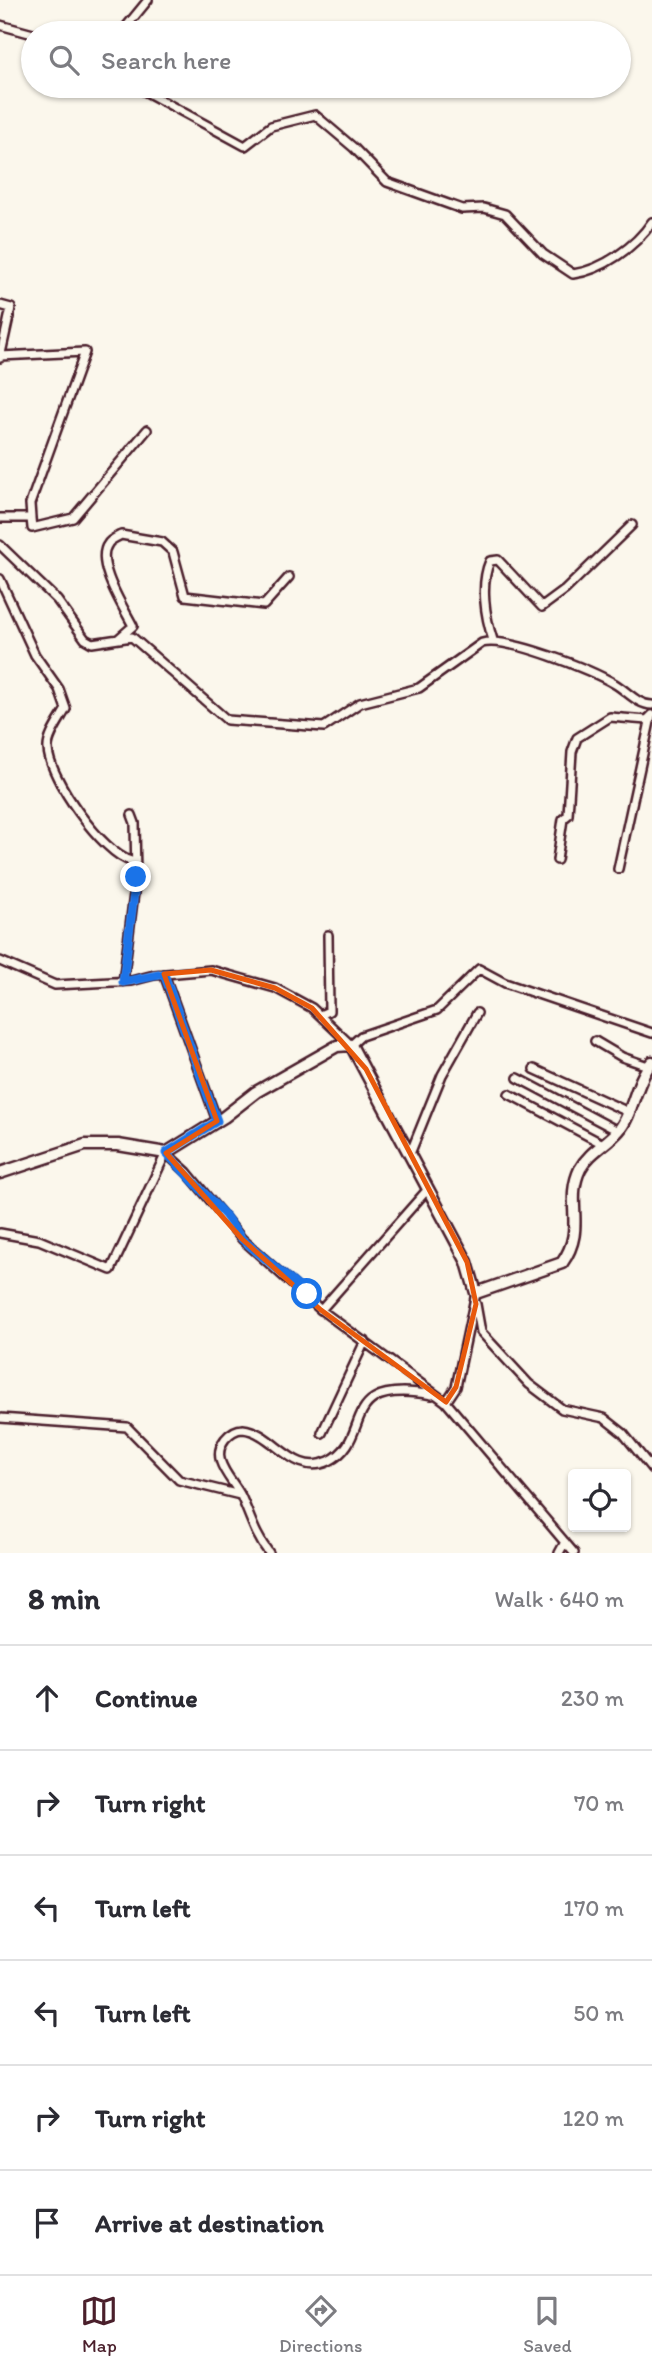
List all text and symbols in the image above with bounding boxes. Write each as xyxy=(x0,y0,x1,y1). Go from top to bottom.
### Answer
search box xyxy=(21,21,631,98)
icon: search xyxy=(45,41,83,79)
text: Search here xyxy=(101,44,231,76)
route end xyxy=(120,861,151,892)
route start xyxy=(291,1278,322,1309)
map controls xyxy=(568,1469,631,1532)
button: locate xyxy=(568,1469,631,1532)
text: 8 min xyxy=(28,1580,100,1617)
text: Walk · 640 m xyxy=(494,1585,624,1613)
icon: ahead xyxy=(28,1679,66,1717)
text: Continue xyxy=(95,1682,198,1714)
text: 230 m xyxy=(561,1684,624,1712)
icon: right xyxy=(28,1784,66,1822)
text: Turn right xyxy=(95,1787,206,1819)
text: 70 m xyxy=(574,1789,624,1817)
icon: left xyxy=(28,1889,66,1927)
text: Turn left xyxy=(95,1892,191,1924)
text: 170 m xyxy=(563,1894,624,1922)
icon: left xyxy=(28,1994,66,2032)
text: Turn left xyxy=(95,1997,191,2029)
text: 50 m xyxy=(573,1999,624,2027)
icon: right xyxy=(28,2099,66,2137)
text: Turn right xyxy=(95,2102,206,2134)
text: 120 m xyxy=(563,2104,624,2132)
icon: arrive xyxy=(28,2204,66,2242)
text: Arrive at destination xyxy=(95,2207,324,2239)
tab: Map xyxy=(80,2292,118,2357)
tab: Directions xyxy=(279,2292,363,2357)
tab: Saved xyxy=(523,2292,572,2357)

